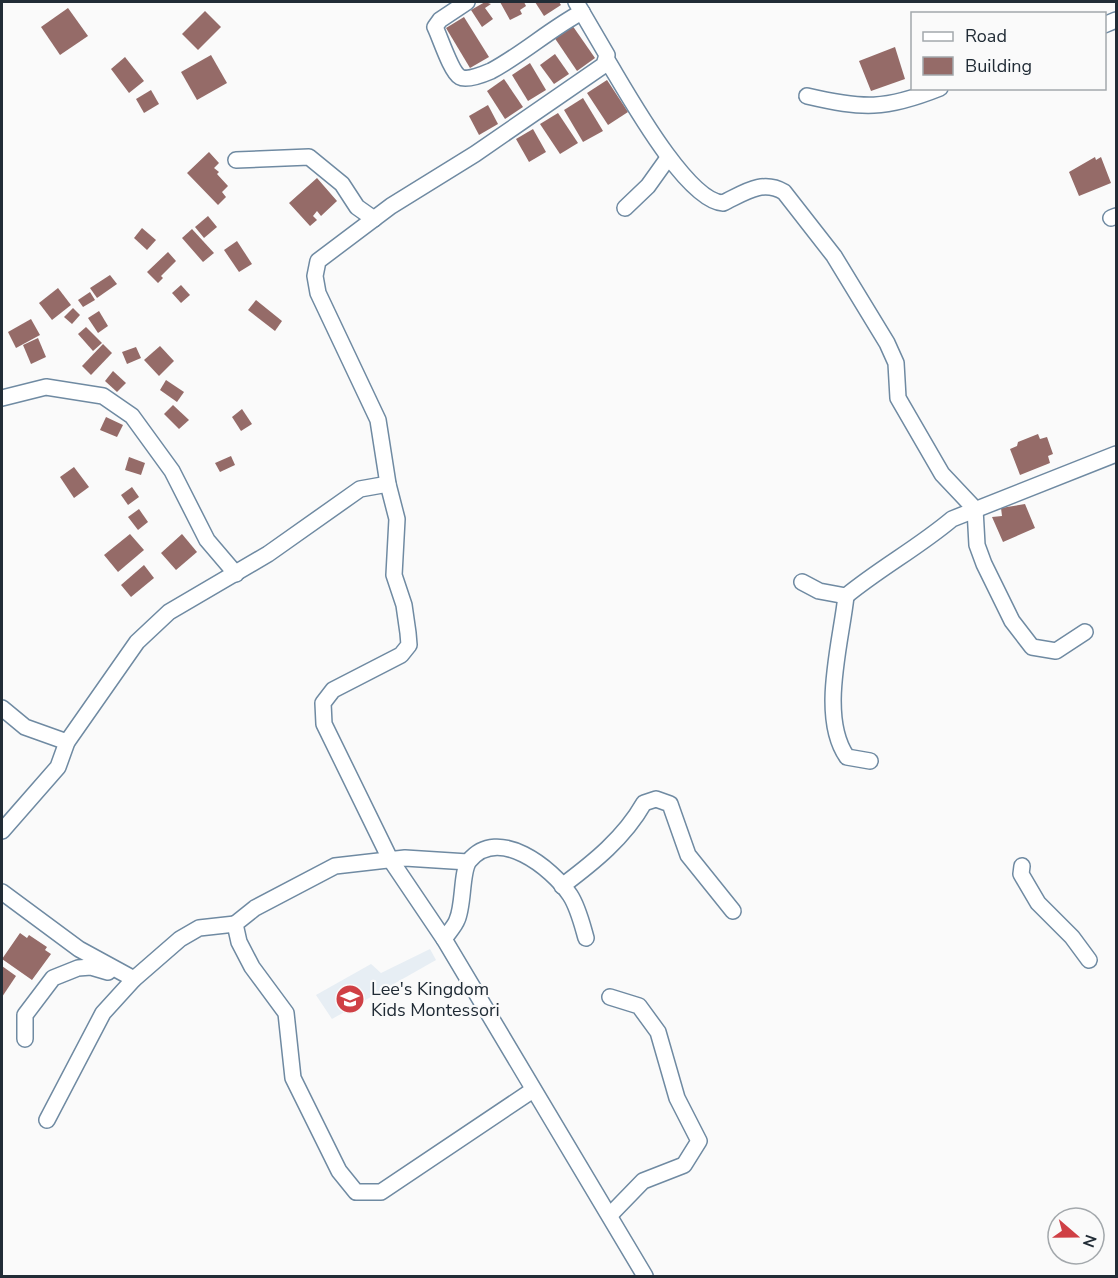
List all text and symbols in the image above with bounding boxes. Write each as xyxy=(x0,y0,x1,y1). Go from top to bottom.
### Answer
legend xyxy=(911,12,1106,90)
text: Road xyxy=(965,24,1007,48)
text: Building xyxy=(965,54,1032,78)
place label: Lee's Kingdom Kids Montessori xyxy=(371,977,500,1022)
school or university icon: Lee's Kingdom Kids Montessori xyxy=(334,983,366,1015)
north arrow xyxy=(1046,1206,1106,1266)
text: N xyxy=(1077,1231,1102,1250)

